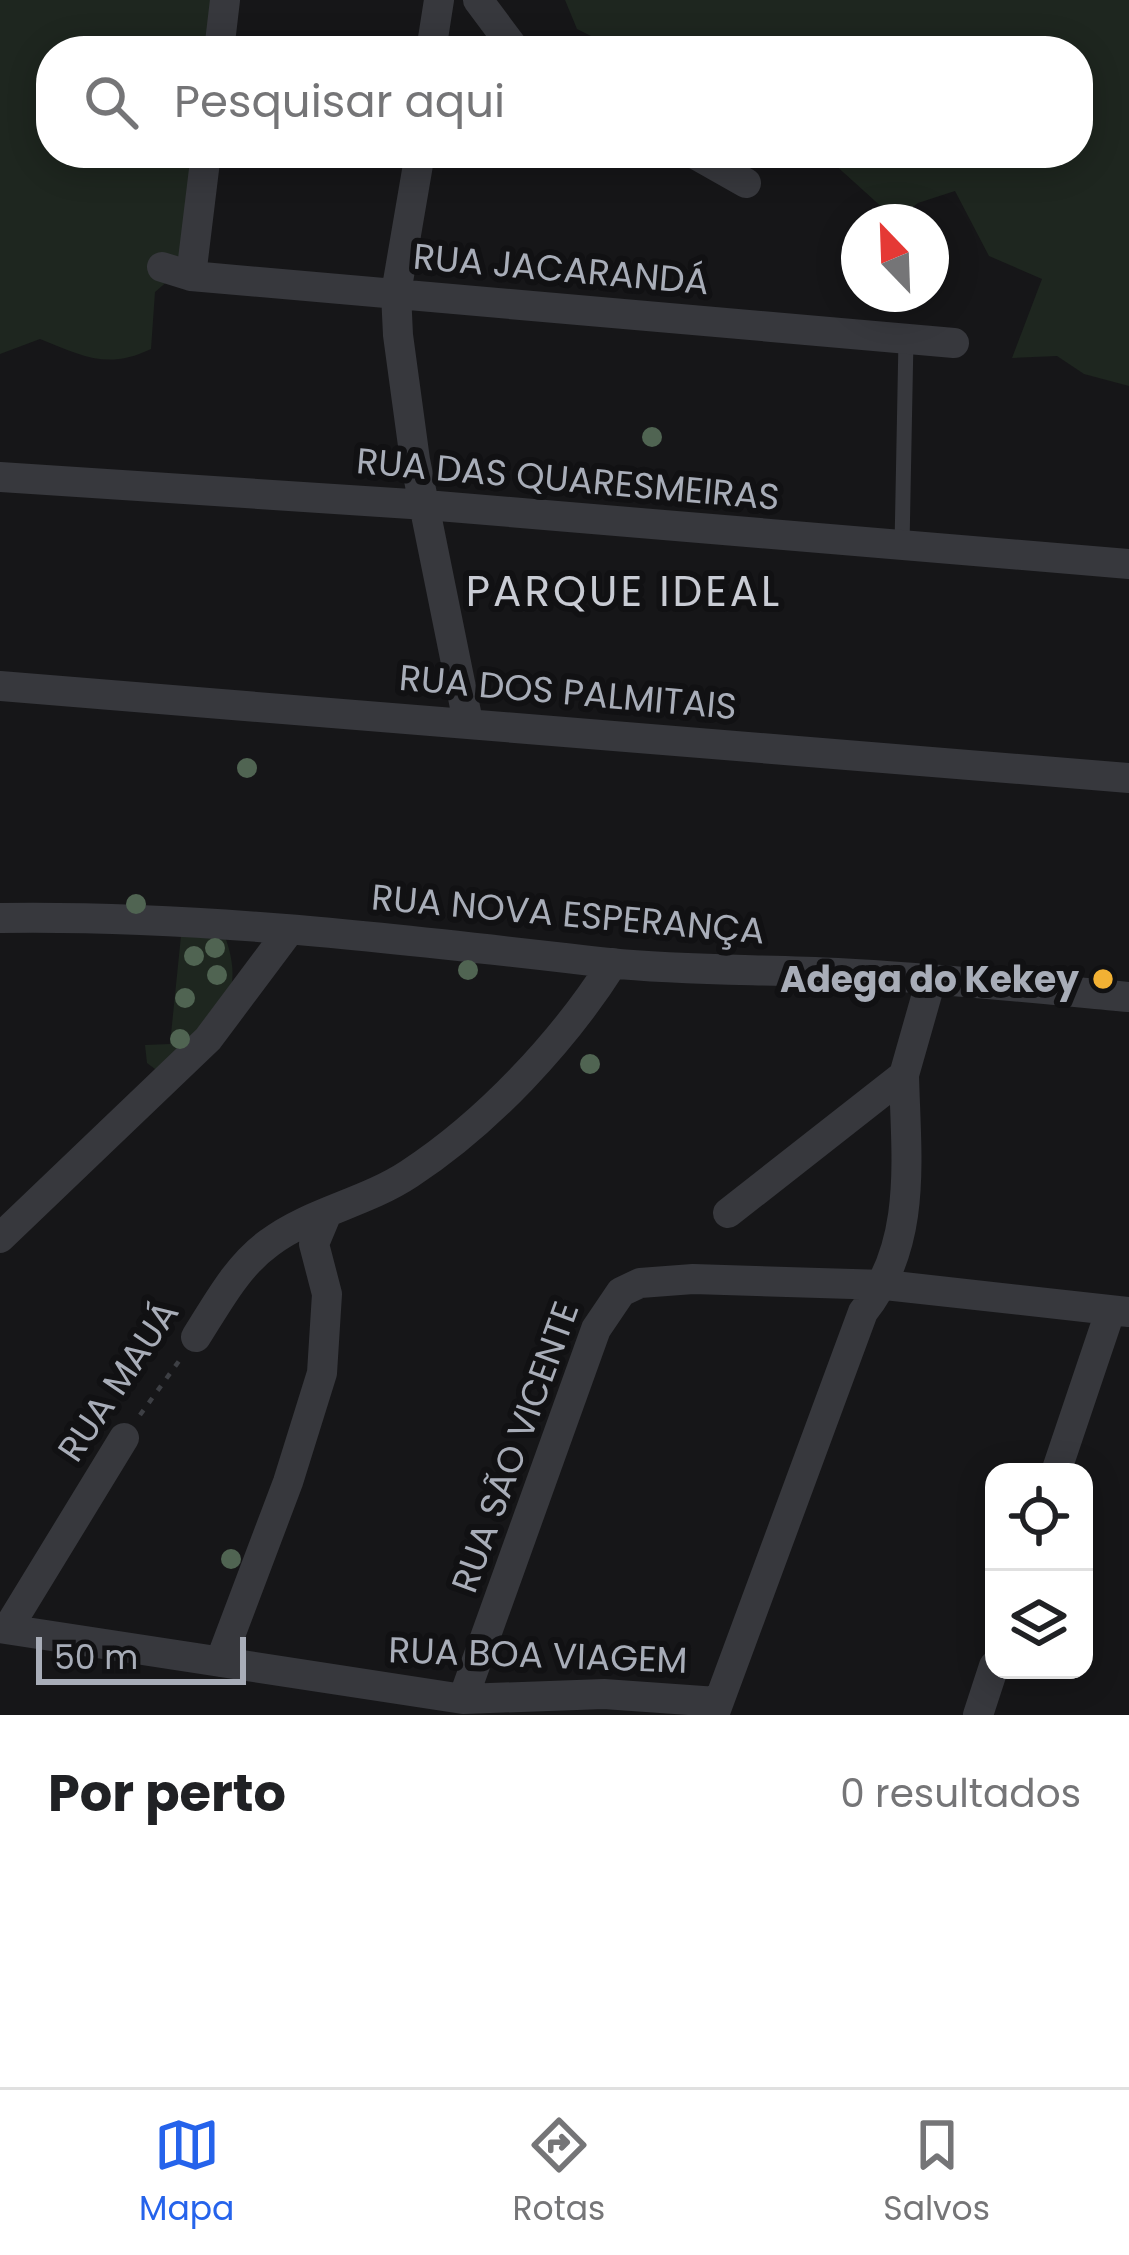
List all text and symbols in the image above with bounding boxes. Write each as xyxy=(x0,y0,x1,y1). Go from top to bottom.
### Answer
search box xyxy=(36,36,1093,168)
icon: search xyxy=(78,69,144,135)
text: Pesquisar aqui xyxy=(174,70,505,133)
north arrow xyxy=(841,204,949,312)
street label: RUA JACARANDÁ xyxy=(411,231,711,307)
street label: RUA DAS QUARESMEIRAS xyxy=(354,435,782,523)
district label: PARQUE IDEAL xyxy=(466,562,782,621)
street label: RUA DOS PALMITAIS xyxy=(397,652,739,732)
street label: RUA NOVA ESPERANÇA xyxy=(369,871,767,957)
place label: Adega do Kekey xyxy=(780,954,1079,1005)
marker: Adega do Kekey xyxy=(1090,966,1116,992)
street label: RUA MAUÁ xyxy=(45,1291,191,1471)
street label: RUA SÃO VICENTE xyxy=(439,1294,591,1600)
map controls xyxy=(985,1463,1093,1679)
button: locate xyxy=(985,1463,1093,1571)
button: layers xyxy=(985,1571,1093,1679)
street label: RUA BOA VIAGEM xyxy=(388,1624,688,1686)
scale bar xyxy=(36,1631,246,1684)
text: 50 m xyxy=(54,1634,138,1681)
text: Por perto xyxy=(48,1757,286,1829)
text: 0 resultados xyxy=(840,1766,1081,1821)
tab: Mapa xyxy=(139,2112,234,2234)
tab: Rotas xyxy=(512,2112,605,2234)
tab: Salvos xyxy=(883,2112,990,2234)

